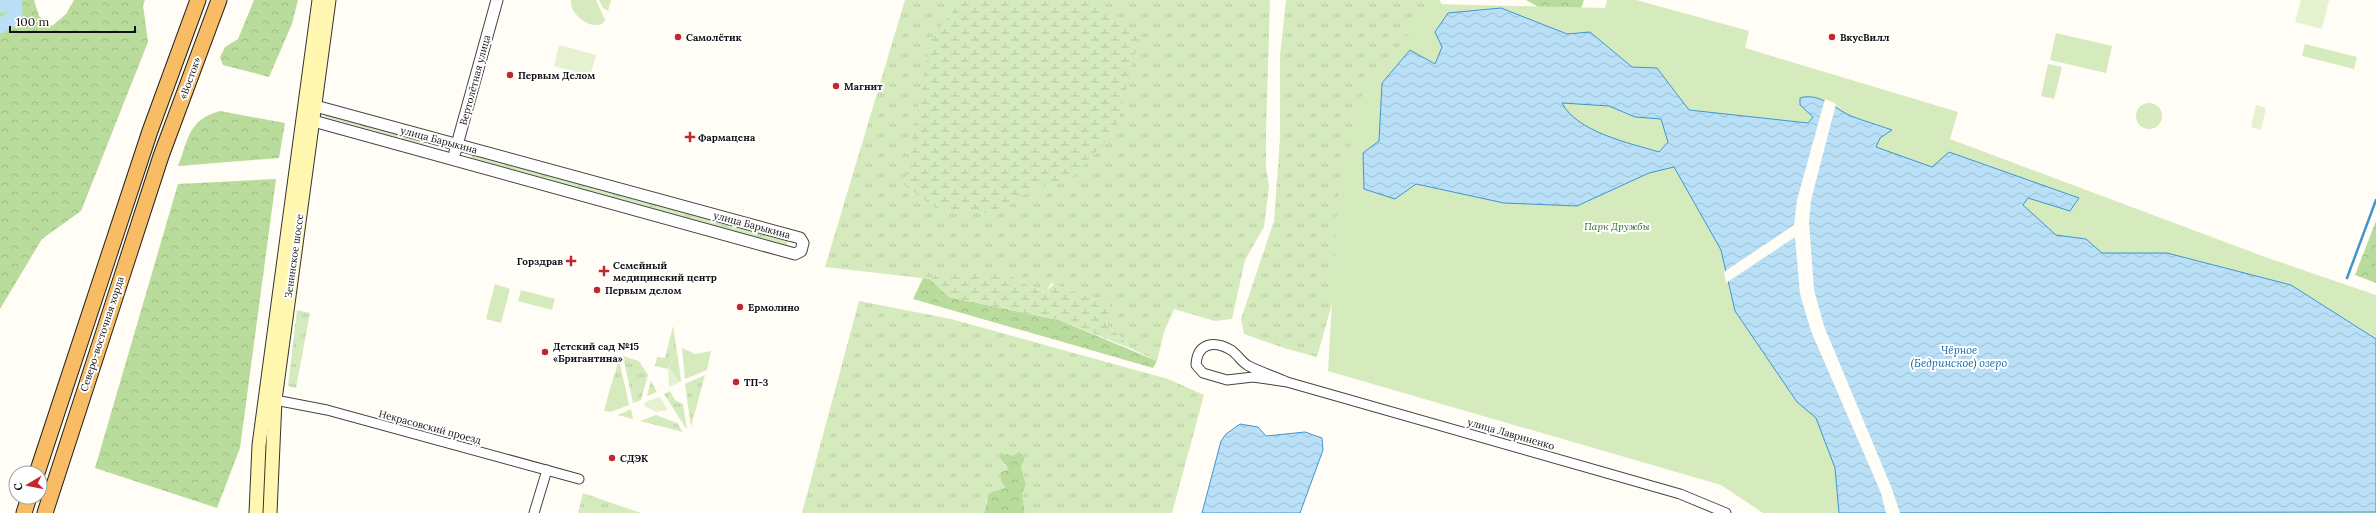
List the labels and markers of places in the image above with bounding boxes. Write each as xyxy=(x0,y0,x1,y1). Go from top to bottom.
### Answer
place label: Самолётик xyxy=(686,31,742,44)
place label: ВкусВилл xyxy=(1840,31,1890,44)
marker: Самолётик xyxy=(673,32,683,42)
marker: ВкусВилл xyxy=(1827,32,1837,42)
place label: Первым Делом xyxy=(518,69,595,82)
marker: Первым Делом xyxy=(505,70,515,80)
place label: Магнит xyxy=(844,80,883,93)
marker: Магнит xyxy=(831,81,841,91)
place label: Фармацена xyxy=(698,131,756,144)
marker: Фармацена xyxy=(685,132,695,142)
place label: Горздрав xyxy=(517,255,563,268)
marker: Горздрав xyxy=(566,256,576,266)
place label: Семейный медицинский центр xyxy=(613,259,717,284)
marker: Семейный медицинский центр xyxy=(598,265,610,277)
place label: Первым делом xyxy=(605,284,681,297)
marker: Первым делом xyxy=(592,285,602,295)
place label: Ермолино xyxy=(748,301,800,314)
marker: Ермолино xyxy=(735,302,745,312)
place label: Детский сад №15 «Бригантина» xyxy=(553,340,640,365)
marker: Детский сад №15 «Бригантина» xyxy=(540,347,550,357)
place label: ТП-3 xyxy=(744,376,769,389)
marker: ТП-3 xyxy=(731,377,741,387)
place label: СДЭК xyxy=(620,452,649,465)
marker: СДЭК xyxy=(607,453,617,463)

